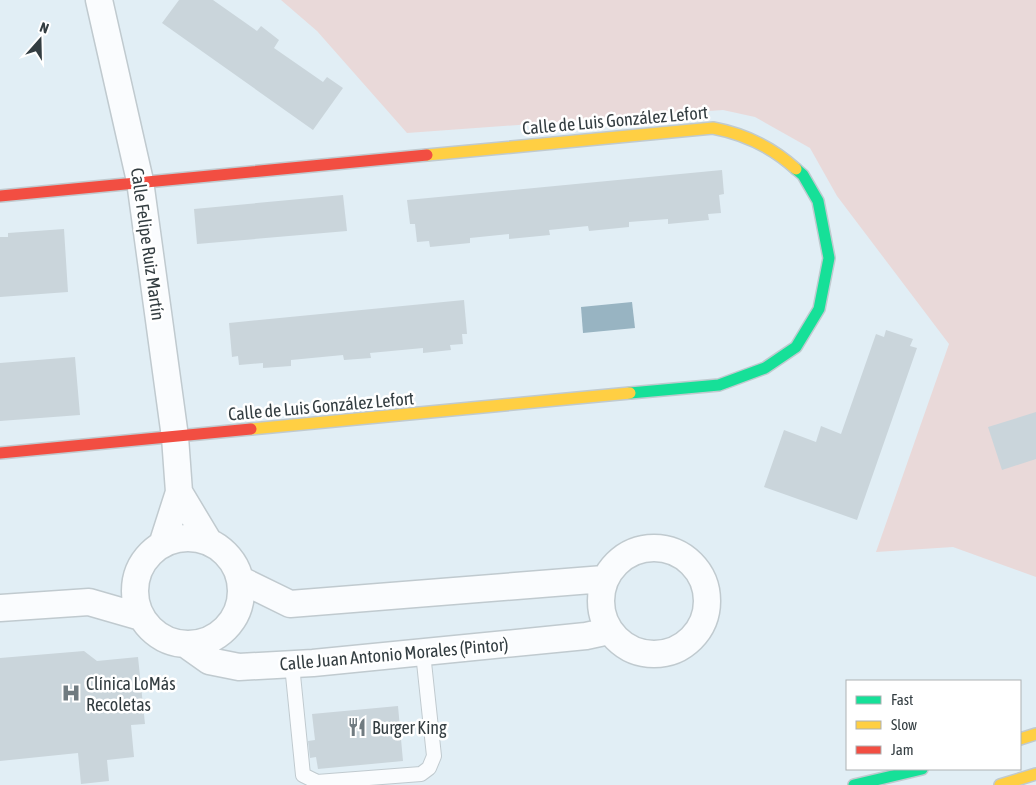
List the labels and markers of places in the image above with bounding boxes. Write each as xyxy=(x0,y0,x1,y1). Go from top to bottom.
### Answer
place label: Clínica LoMás Recoletas xyxy=(86,673,176,715)
hospital icon: Clínica LoMás Recoletas xyxy=(60,682,82,704)
restaurant icon: Burger King xyxy=(346,716,368,738)
place label: Burger King xyxy=(372,717,447,738)

